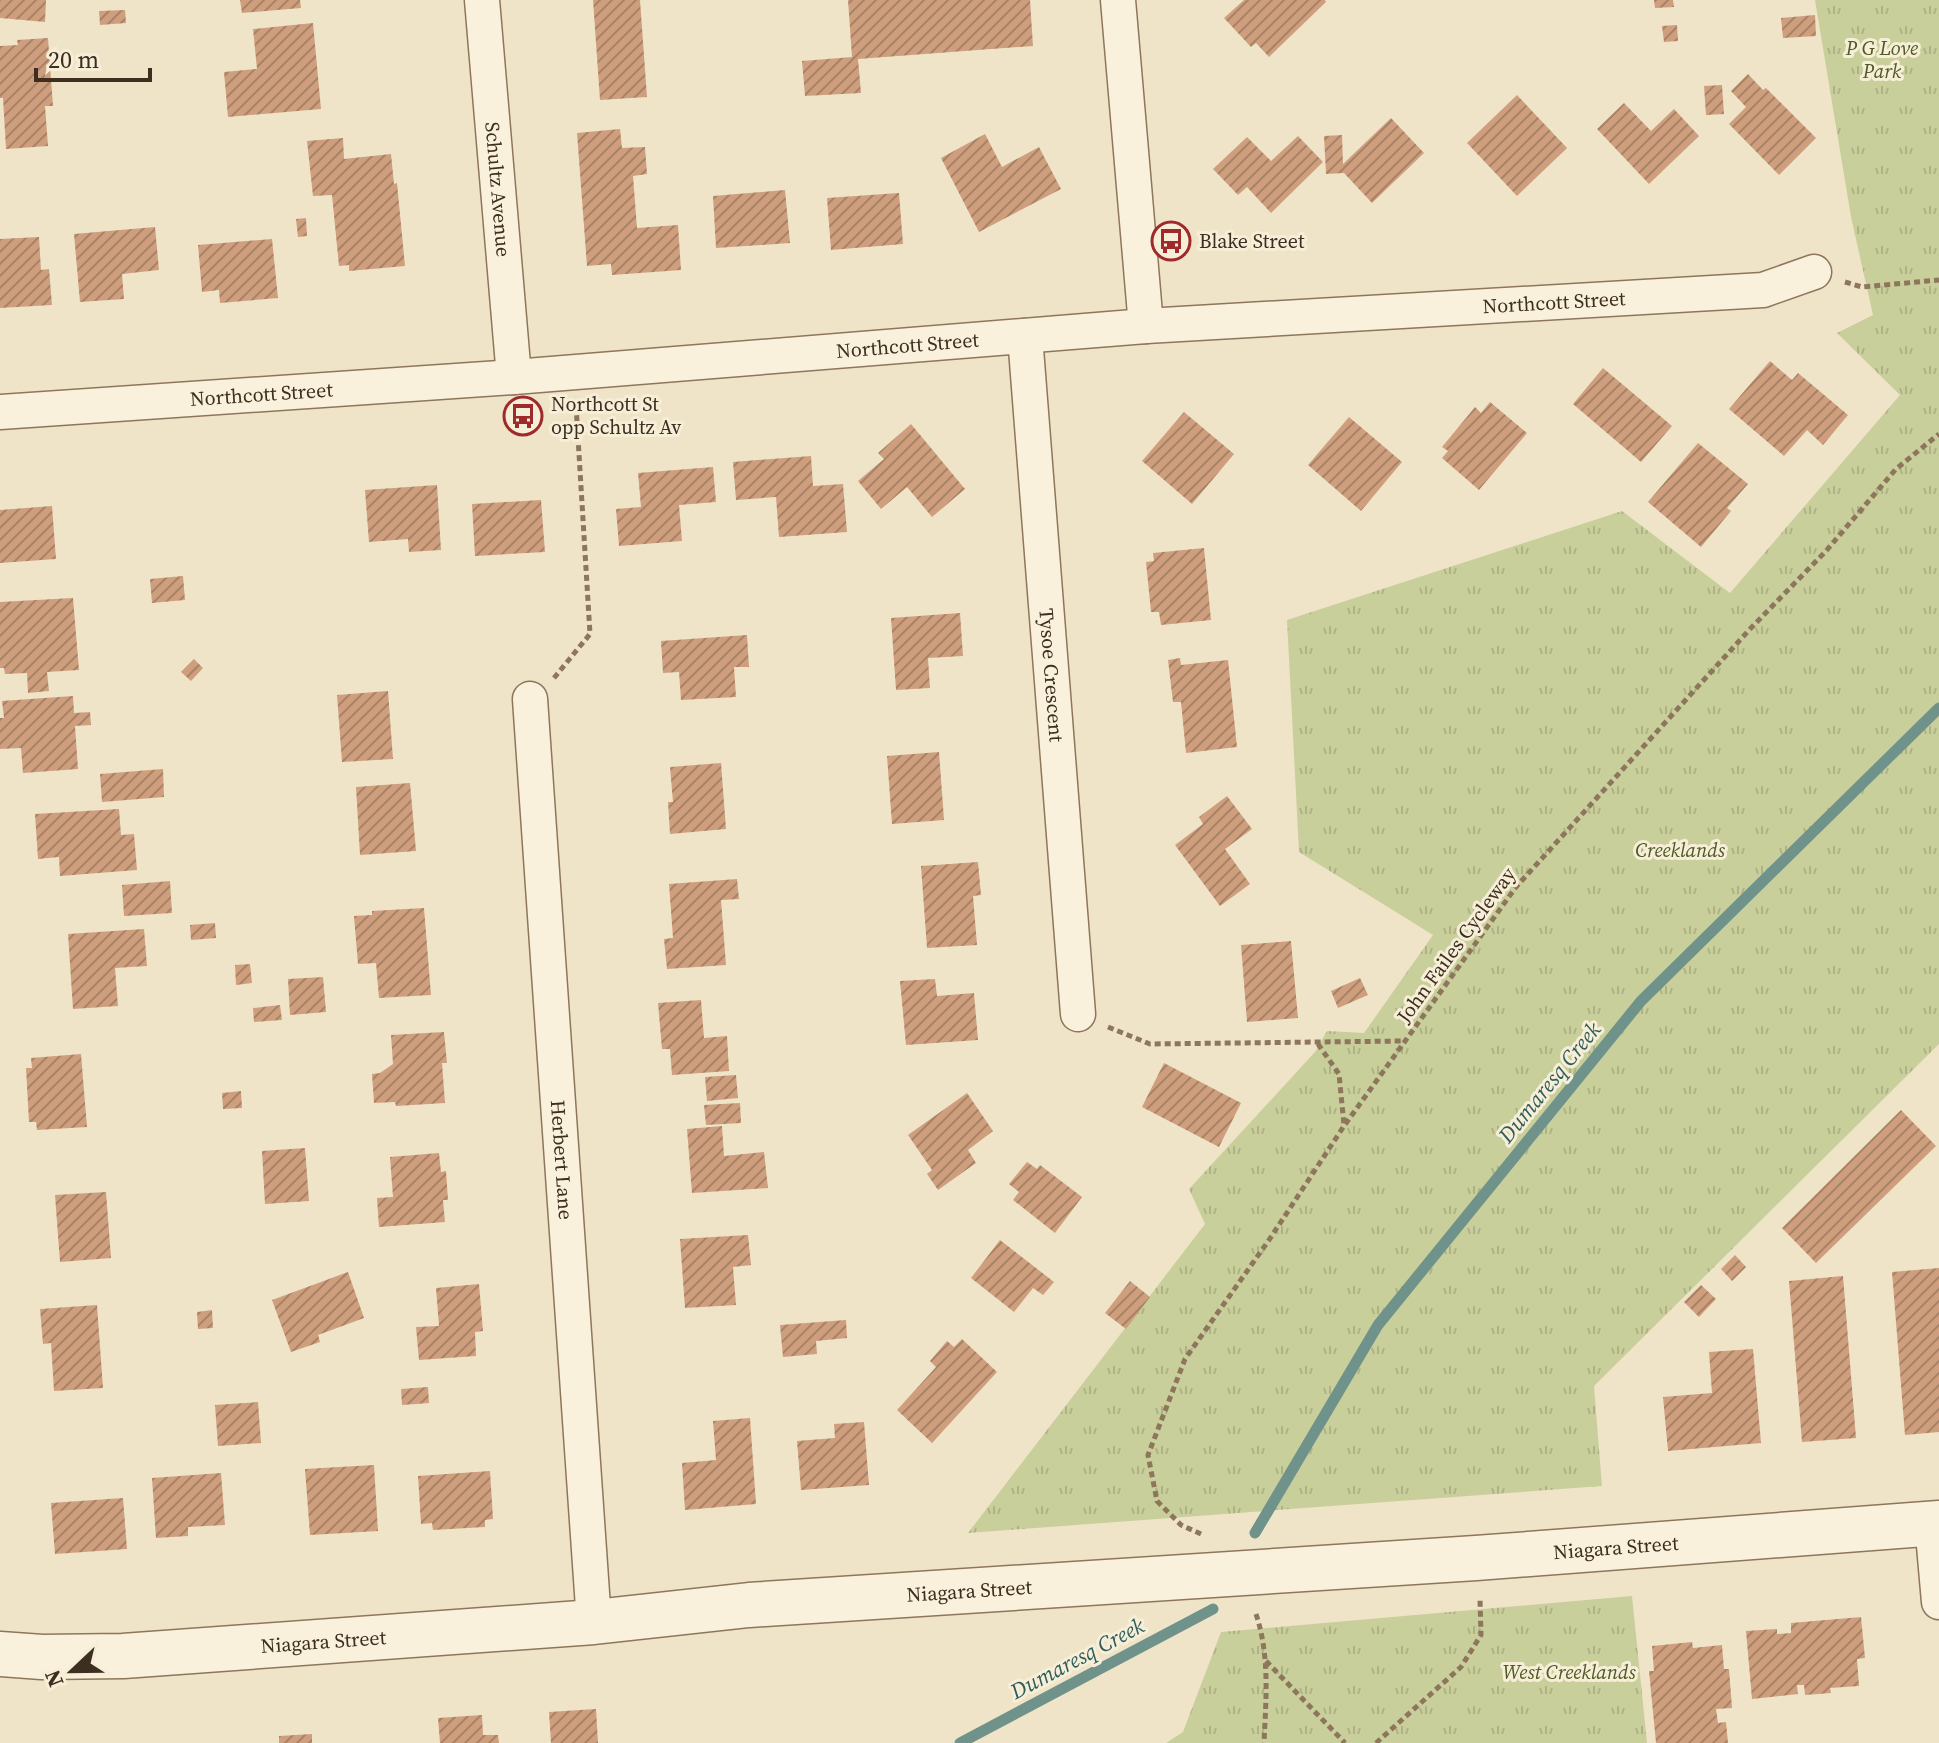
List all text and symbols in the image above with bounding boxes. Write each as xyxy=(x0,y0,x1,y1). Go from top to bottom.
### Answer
scale bar xyxy=(36,32,150,82)
park label: P G Love Park xyxy=(1845,34,1918,85)
text: 20 m xyxy=(48,43,99,76)
street label: Schultz Avenue xyxy=(478,121,518,258)
bus stop icon: Blake Street xyxy=(1150,220,1192,262)
place label: Blake Street xyxy=(1199,227,1305,255)
street label: Northcott Street xyxy=(1482,284,1627,320)
street label: Northcott Street xyxy=(835,325,980,365)
street label: Northcott Street xyxy=(189,375,334,413)
place label: Northcott St opp Schultz Av xyxy=(551,390,681,441)
bus stop icon: Northcott St opp Schultz Av xyxy=(502,395,544,437)
street label: Tysoe Crescent xyxy=(1032,607,1071,743)
park label: Creeklands xyxy=(1635,836,1726,864)
street label: John Failes Cycleway xyxy=(1389,861,1522,1029)
water label: Dumaresq Creek xyxy=(1490,1015,1608,1150)
street label: Herbert Lane xyxy=(544,1099,580,1221)
street label: Niagara Street xyxy=(1552,1529,1680,1566)
street label: Niagara Street xyxy=(906,1573,1033,1609)
water label: Dumaresq Creek xyxy=(1004,1610,1150,1706)
street label: Niagara Street xyxy=(260,1623,387,1660)
north arrow xyxy=(32,1631,112,1711)
park label: West Creeklands xyxy=(1502,1658,1636,1686)
text: N xyxy=(37,1665,70,1692)

